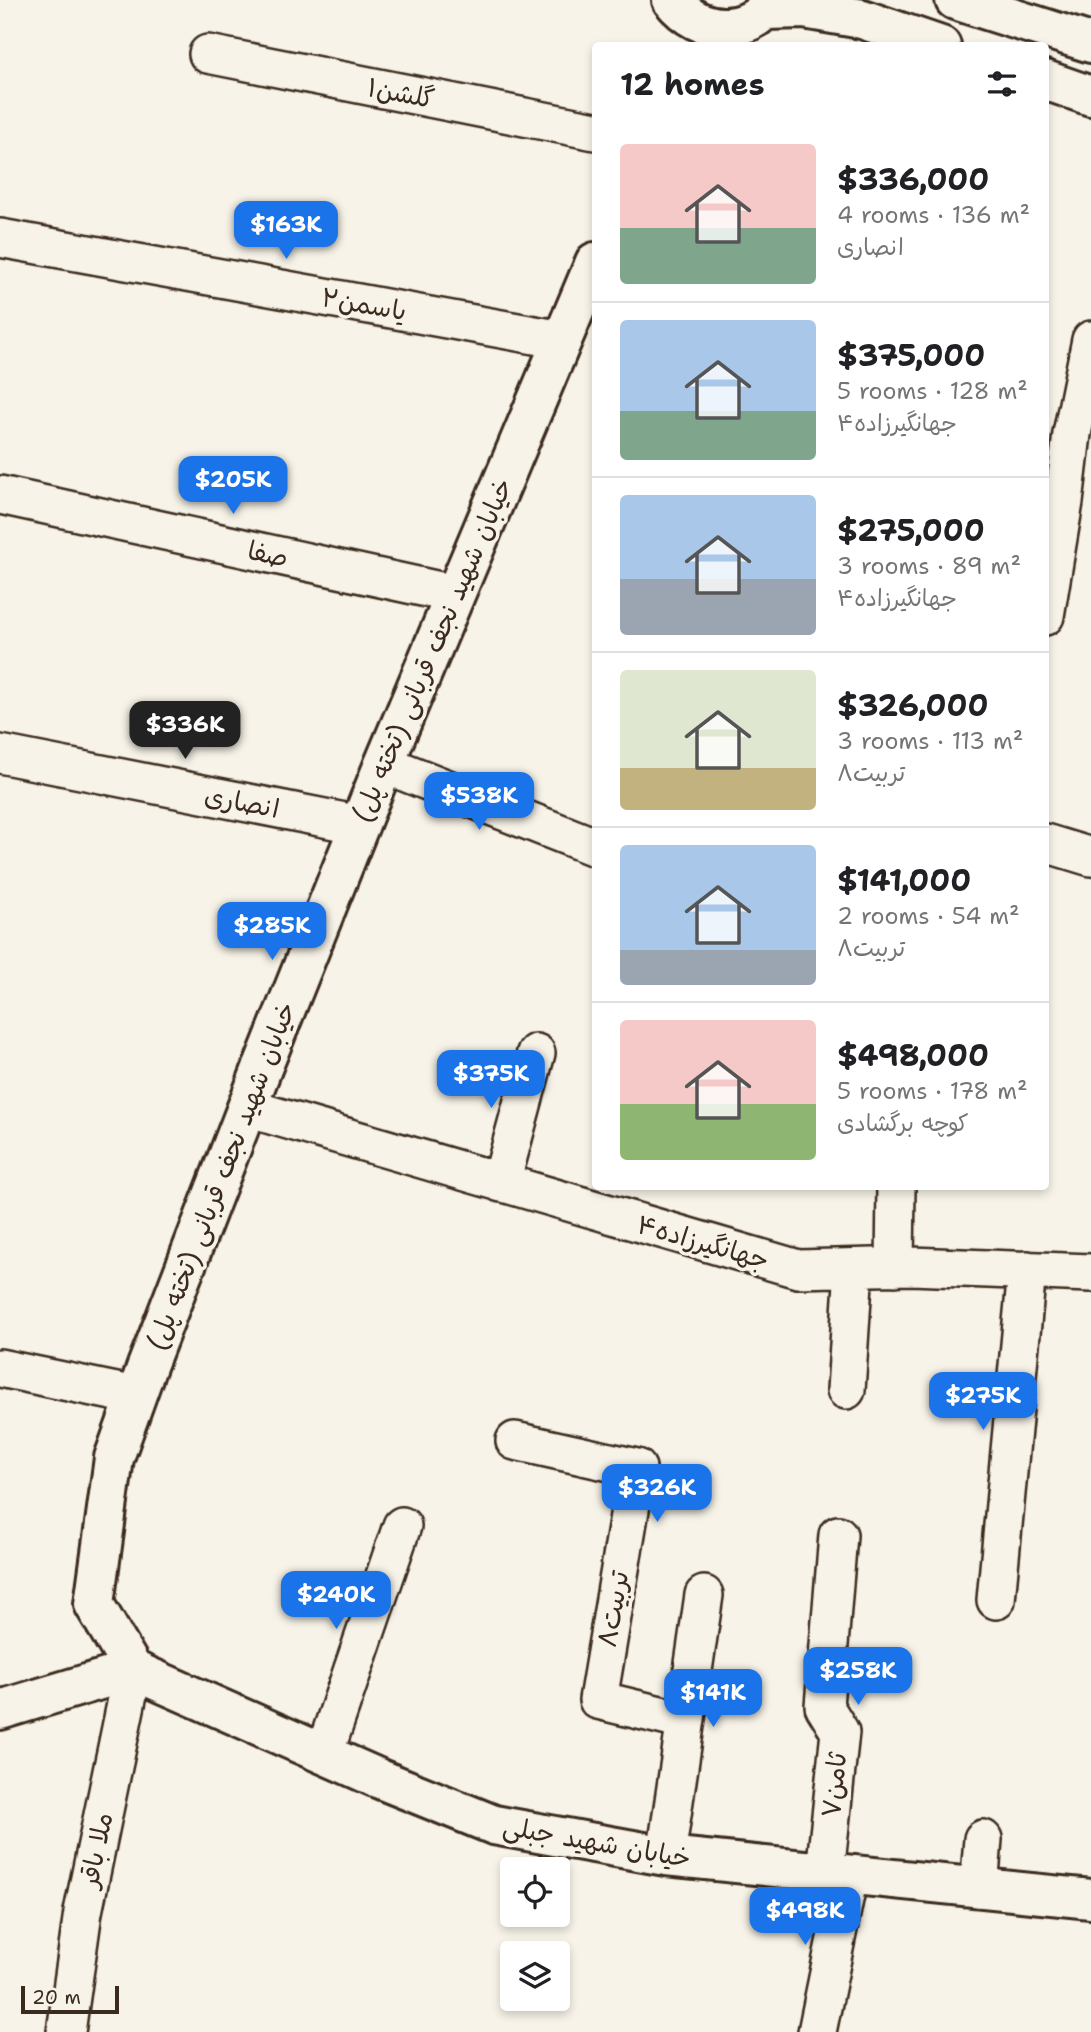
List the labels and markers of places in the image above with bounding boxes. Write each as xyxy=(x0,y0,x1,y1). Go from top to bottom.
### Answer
pin: $163K xyxy=(237,202,335,261)
pin: $205K xyxy=(184,456,282,516)
pin: $336K xyxy=(136,702,234,761)
pin: $538K xyxy=(430,772,528,832)
pin: $285K xyxy=(223,902,321,962)
pin: $375K xyxy=(442,1050,540,1110)
pin: $275K xyxy=(934,1372,1032,1432)
pin: $326K xyxy=(608,1464,706,1524)
pin: $240K xyxy=(287,1572,385,1631)
pin: $258K xyxy=(809,1648,907,1707)
pin: $141K xyxy=(664,1670,762,1729)
pin: $498K xyxy=(756,1888,854,1947)

